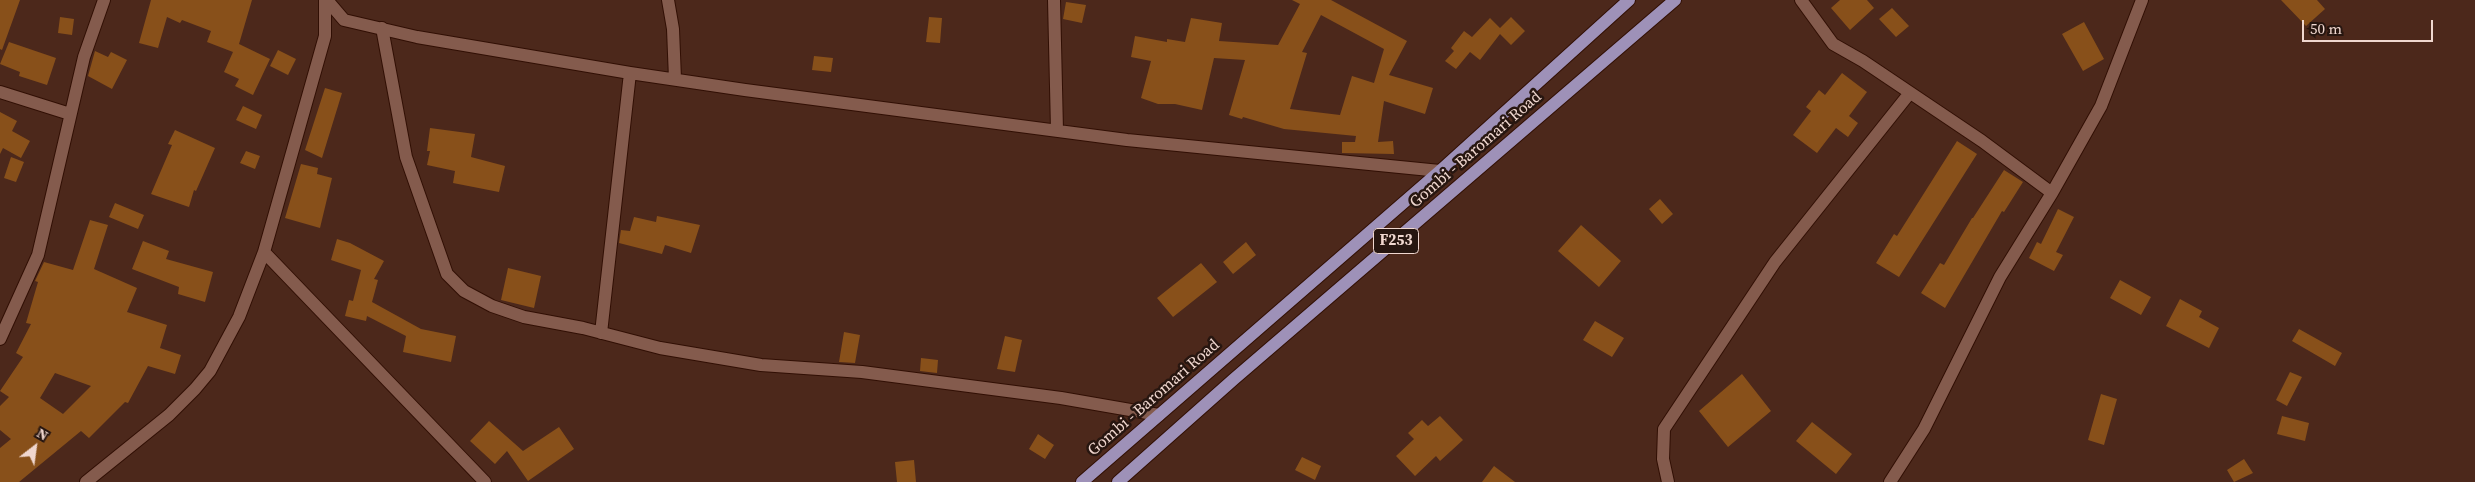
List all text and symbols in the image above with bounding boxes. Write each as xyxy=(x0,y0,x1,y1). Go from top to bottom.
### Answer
scale bar xyxy=(2305,10,2436,42)
text: 50 m xyxy=(2310,18,2342,39)
street label: Gombi - Baromari Road xyxy=(1406,88,1546,212)
road number: F253 xyxy=(1374,228,1418,254)
street label: Gombi - Baromari Road xyxy=(1084,336,1224,460)
north arrow xyxy=(10,422,60,472)
text: N xyxy=(33,423,52,445)

